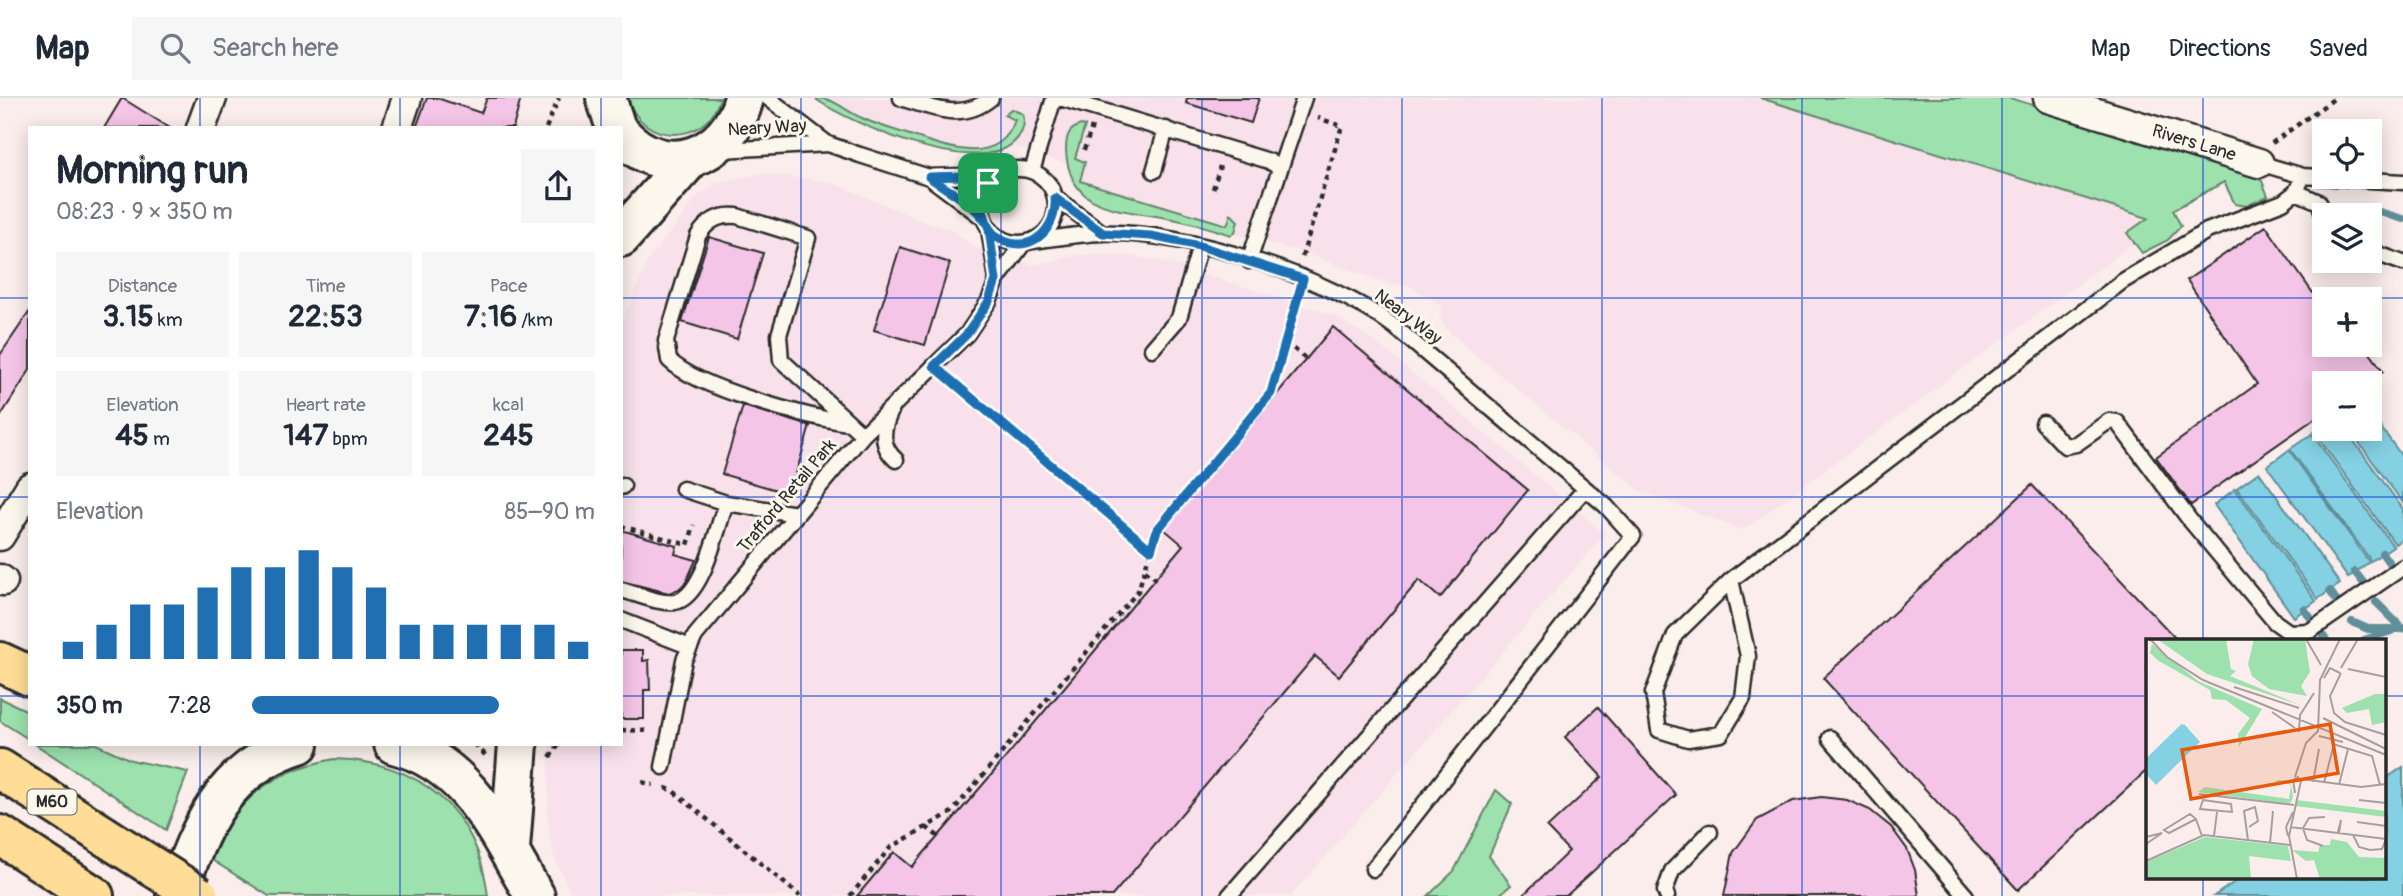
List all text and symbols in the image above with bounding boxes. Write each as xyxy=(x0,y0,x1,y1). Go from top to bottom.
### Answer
search box xyxy=(132,17,622,80)
text: Map xyxy=(35,28,90,69)
icon: search xyxy=(156,29,194,67)
text: Search here xyxy=(212,32,339,64)
text: Map xyxy=(2091,34,2131,63)
text: Directions xyxy=(2169,34,2270,63)
text: Saved xyxy=(2308,34,2368,63)
street label: Neary Way xyxy=(727,114,807,142)
street label: Rivers Lane xyxy=(2149,119,2239,167)
map controls xyxy=(2312,119,2382,441)
button: locate xyxy=(2312,119,2382,189)
text: Morning run xyxy=(56,147,248,195)
button: share xyxy=(521,149,595,223)
pin xyxy=(958,153,1018,213)
icon: arrive xyxy=(969,164,1007,202)
text: 08:23 · 9 × 350 m xyxy=(56,197,233,226)
button: layers xyxy=(2312,203,2382,273)
text: Distance xyxy=(108,274,177,298)
text: Time xyxy=(306,274,345,298)
text: Pace xyxy=(490,274,527,298)
street label: Neary Way xyxy=(1370,284,1447,350)
button: + xyxy=(2312,287,2382,357)
text: 3.15 xyxy=(102,298,154,335)
text: 22:53 xyxy=(288,298,363,335)
text: 7:16 xyxy=(464,298,517,335)
text: km xyxy=(154,308,183,332)
text: /km xyxy=(517,308,553,332)
button: − xyxy=(2312,371,2382,441)
text: Elevation xyxy=(106,393,179,417)
text: Heart rate xyxy=(285,393,366,417)
text: kcal xyxy=(493,393,524,417)
text: 45 xyxy=(115,417,149,454)
text: 147 xyxy=(283,417,328,454)
text: 245 xyxy=(483,417,534,454)
text: m xyxy=(149,427,170,451)
text: bpm xyxy=(328,427,368,451)
street label: Trafford Retail Park xyxy=(732,434,842,558)
text: Elevation xyxy=(56,497,144,526)
text: 85–90 m xyxy=(504,497,595,526)
inset map xyxy=(2146,639,2386,878)
text: 350 m xyxy=(56,691,122,720)
text: 7:28 xyxy=(168,691,211,720)
road number: M60 xyxy=(28,790,76,814)

